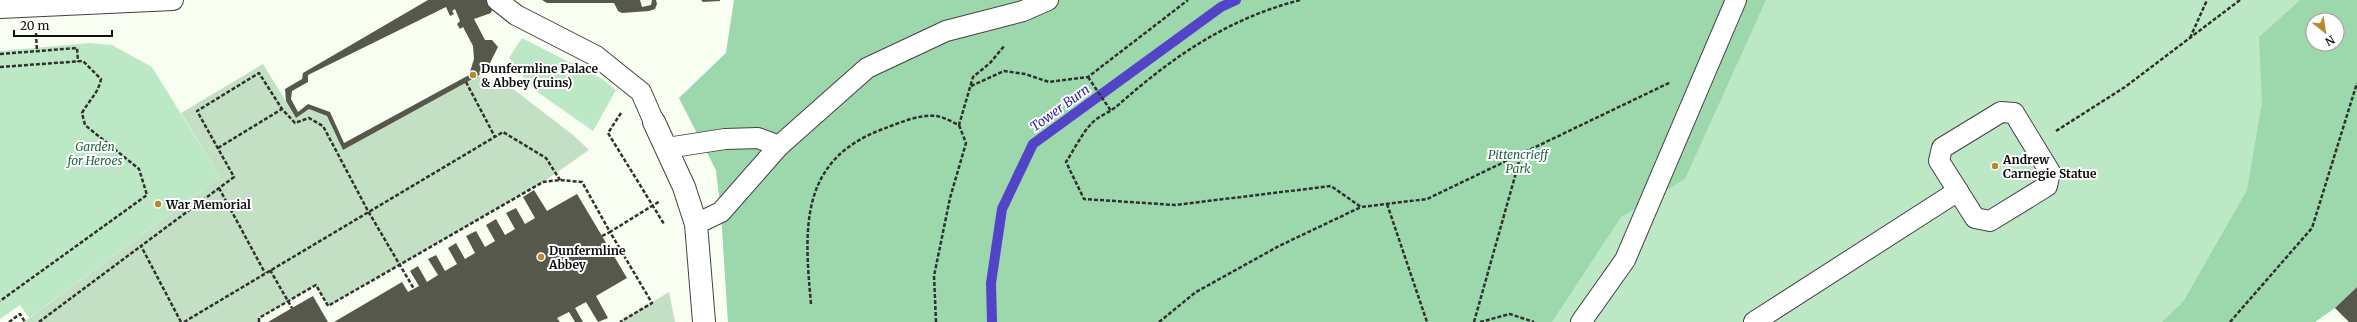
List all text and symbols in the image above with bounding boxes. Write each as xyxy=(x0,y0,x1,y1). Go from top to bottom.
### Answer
scale bar xyxy=(14,12,112,38)
north arrow xyxy=(2305,12,2345,52)
text: 20 m xyxy=(20,18,49,33)
text: N xyxy=(2322,32,2337,49)
place label: Dunfermline Palace & Abbey (ruins) xyxy=(481,61,598,90)
marker: Dunfermline Palace & Abbey (ruins) xyxy=(468,70,478,80)
water label: Tower Burn xyxy=(1027,81,1093,135)
park label: Garden for Heroes xyxy=(65,139,123,168)
park label: Pittencrieff Park xyxy=(1488,147,1550,176)
place label: Andrew Carnegie Statue xyxy=(2002,152,2097,181)
marker: Andrew Carnegie Statue xyxy=(1990,161,2000,171)
place label: War Memorial xyxy=(165,197,251,212)
marker: War Memorial xyxy=(153,199,163,209)
place label: Dunfermline Abbey xyxy=(548,243,626,272)
marker: Dunfermline Abbey xyxy=(536,252,546,262)

